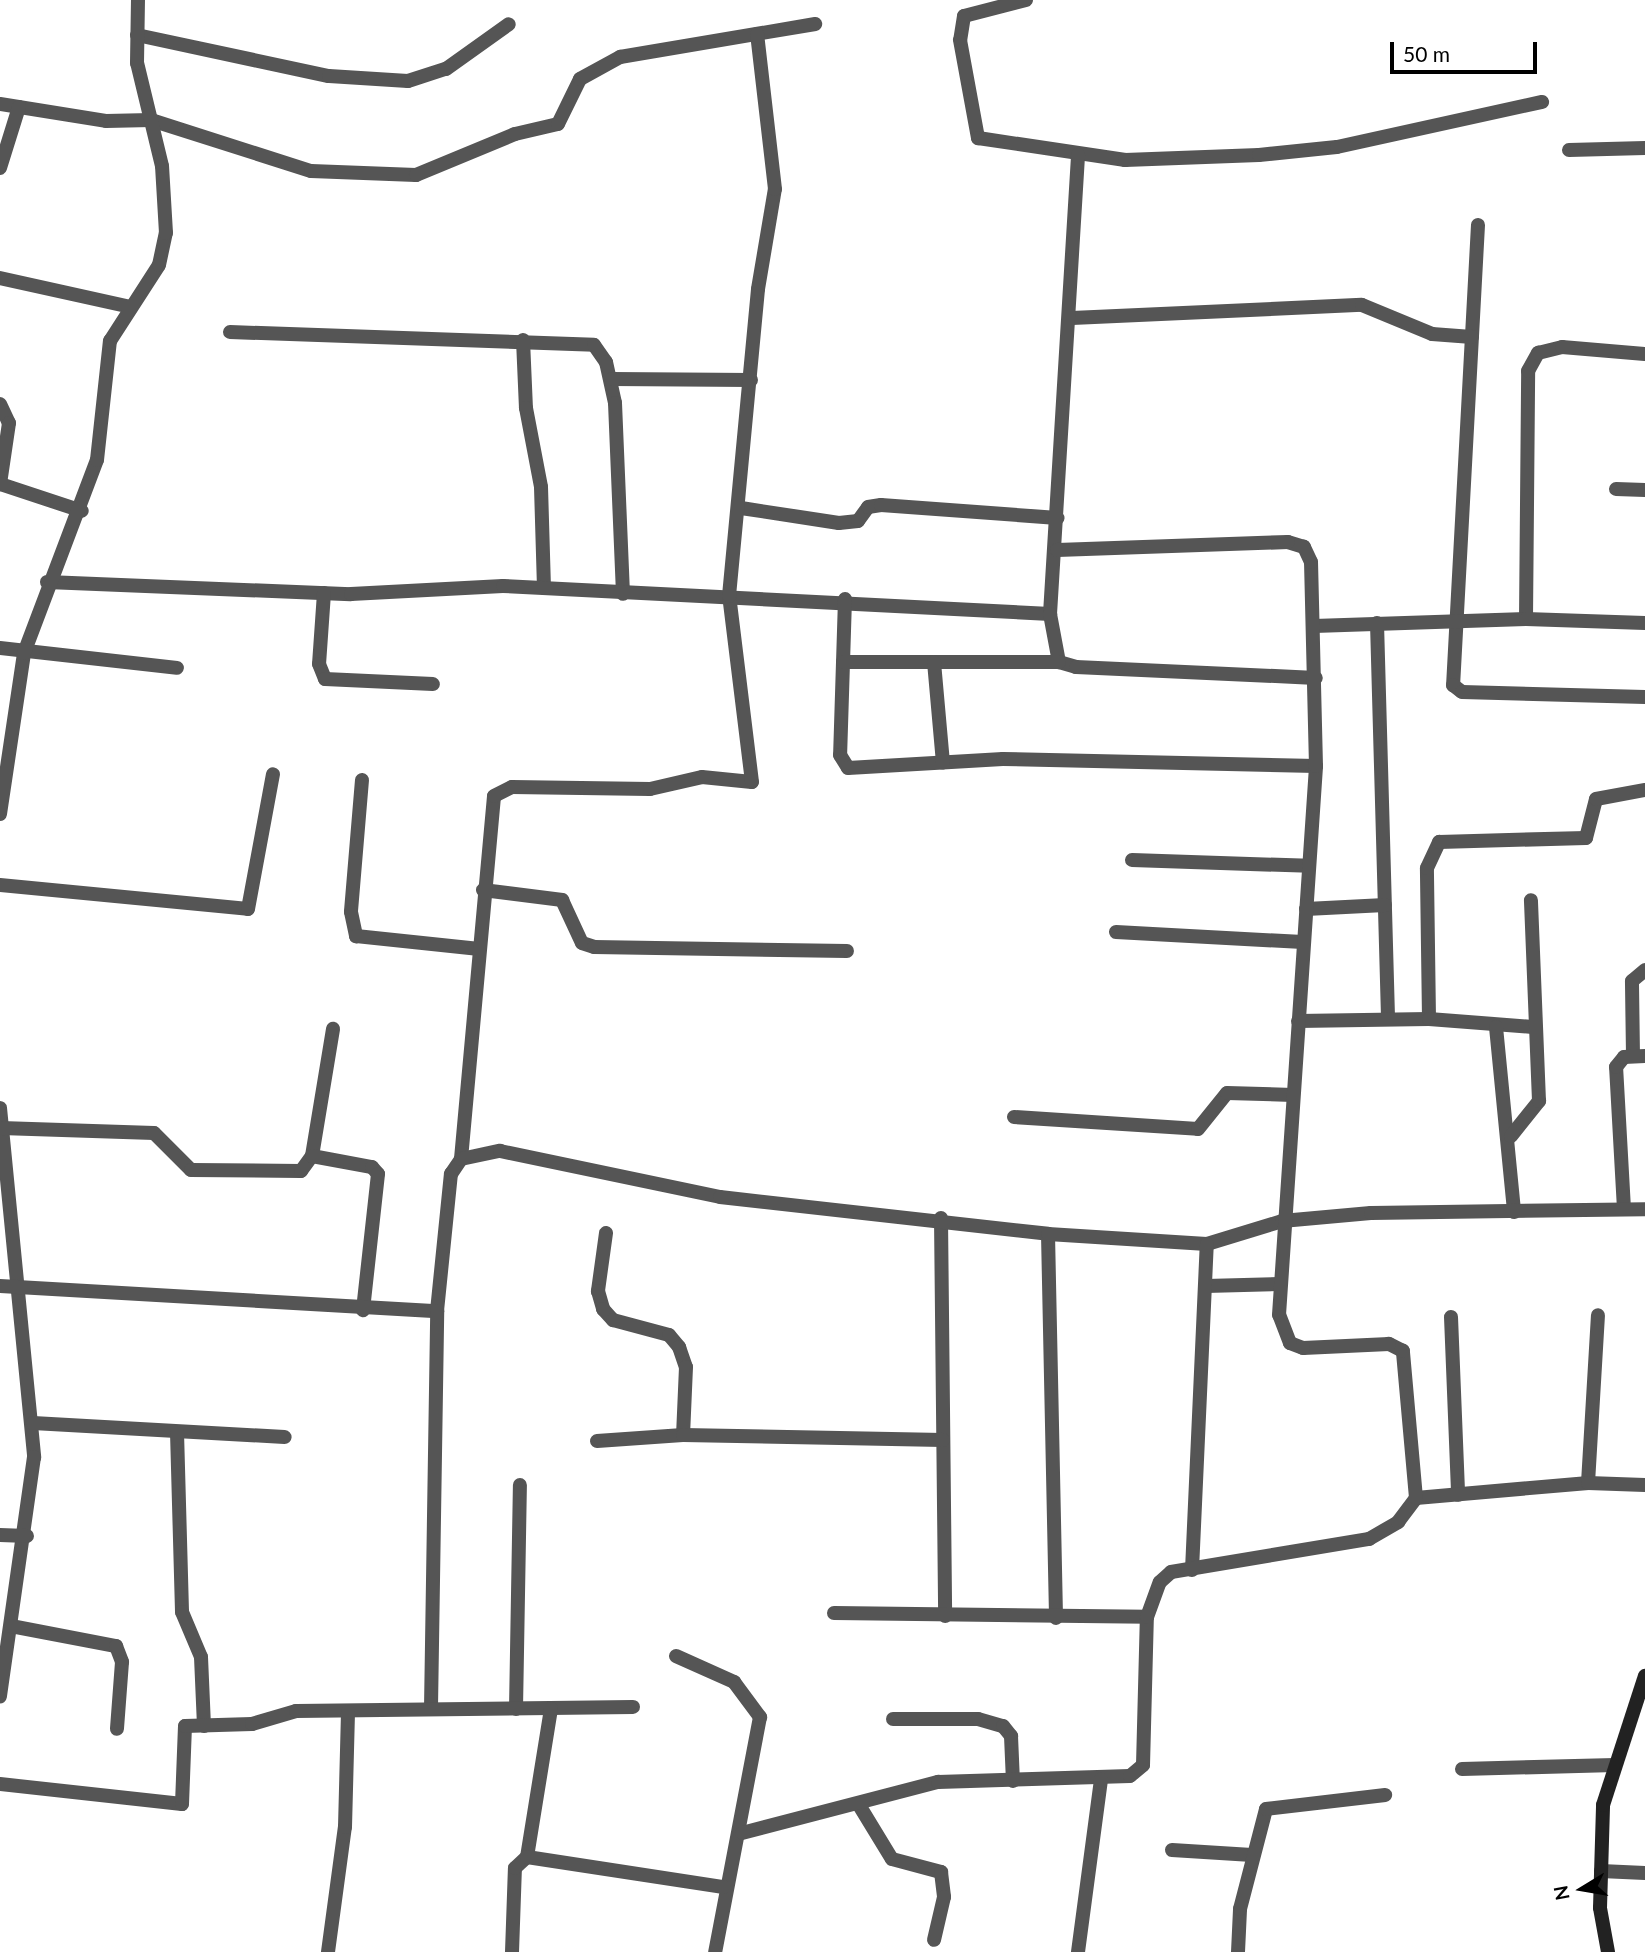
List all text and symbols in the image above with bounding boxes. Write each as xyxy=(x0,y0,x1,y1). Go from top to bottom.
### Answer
scale bar xyxy=(1393,28,1540,72)
text: 50 m xyxy=(1403,41,1450,66)
north arrow xyxy=(1547,1854,1617,1924)
text: N xyxy=(1548,1884,1574,1902)

